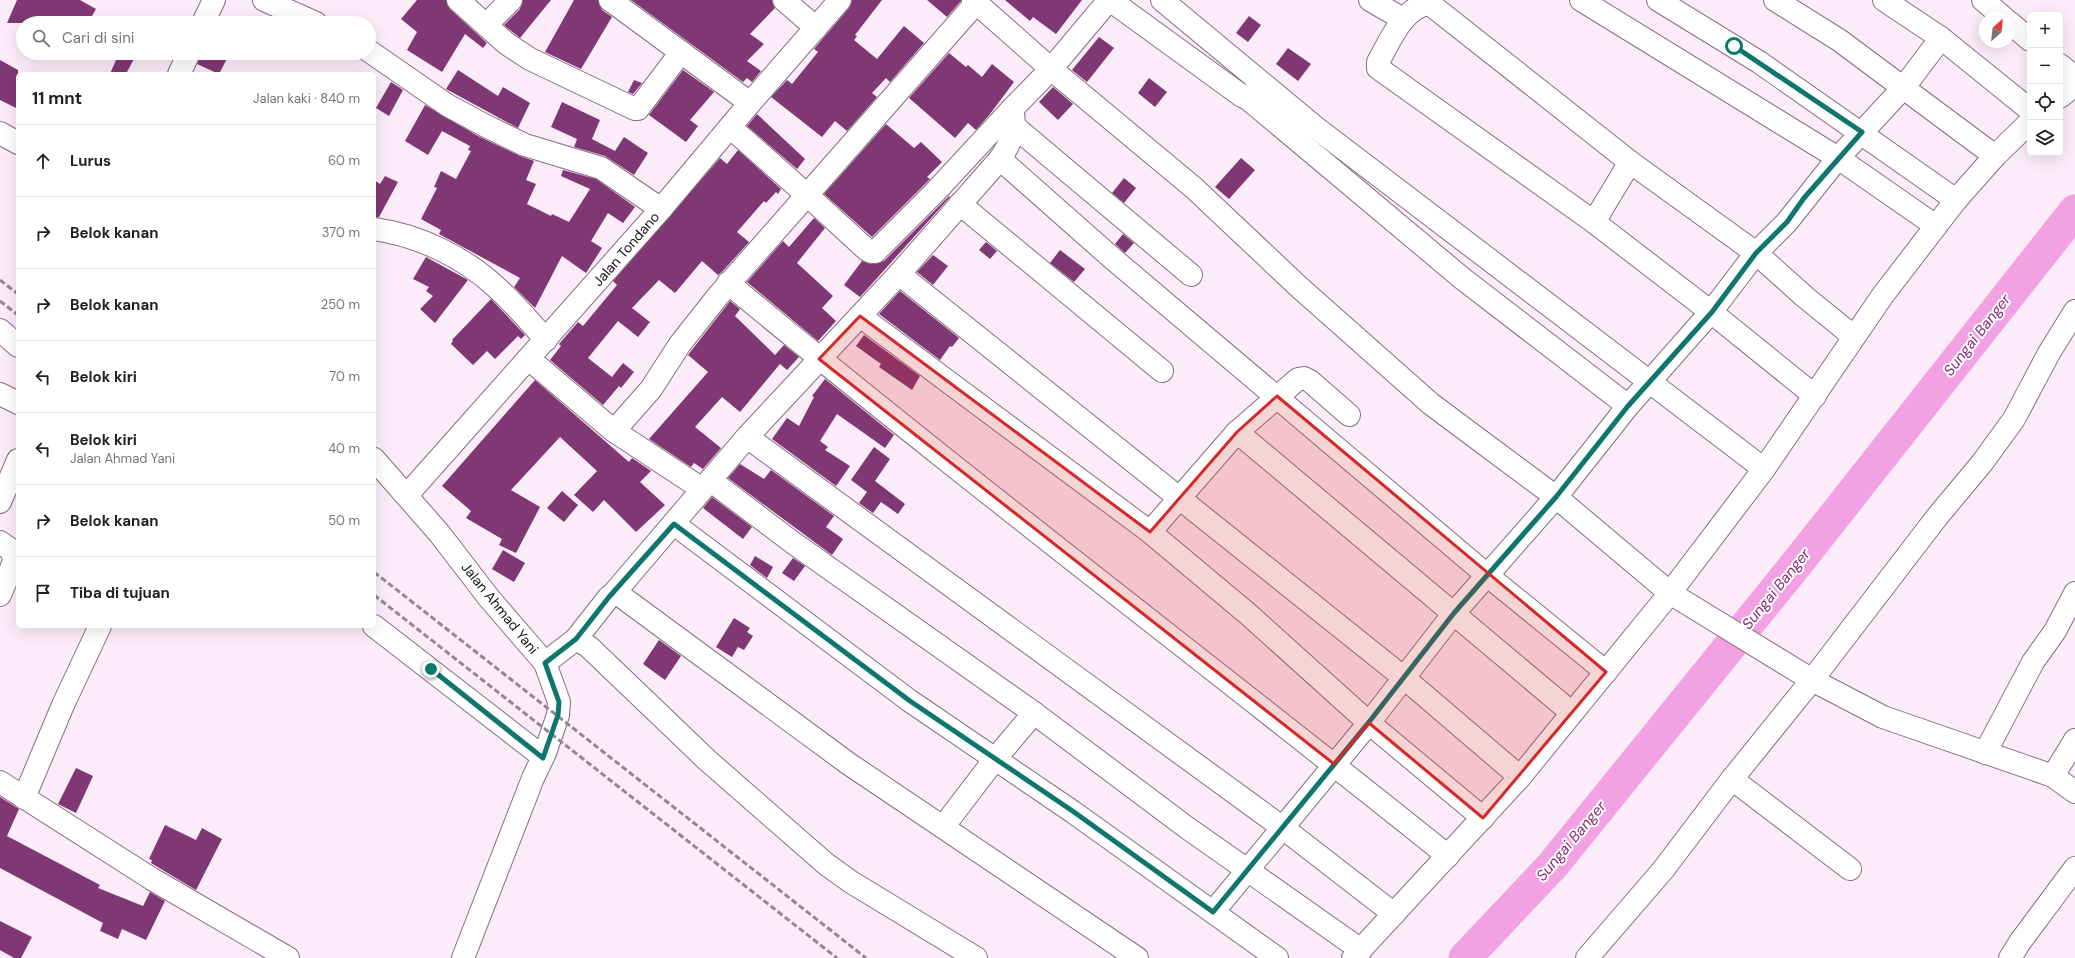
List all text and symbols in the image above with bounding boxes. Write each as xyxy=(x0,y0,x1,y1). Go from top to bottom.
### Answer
north arrow xyxy=(1979,12,2015,48)
map controls xyxy=(2027,12,2063,156)
button: + xyxy=(2027,12,2063,48)
search box xyxy=(16,16,376,60)
icon: search xyxy=(30,27,52,49)
text: Cari di sini xyxy=(62,28,134,48)
route start xyxy=(1725,37,1743,55)
button: − xyxy=(2027,48,2063,84)
button: locate xyxy=(2027,84,2063,120)
text: 11 mnt xyxy=(32,87,82,109)
text: Jalan kaki · 840 m xyxy=(253,90,360,107)
button: layers xyxy=(2027,120,2063,156)
icon: ahead xyxy=(32,150,54,172)
text: Lurus xyxy=(70,151,111,171)
text: 60 m xyxy=(328,152,360,169)
street label: Jalan Tondano xyxy=(589,208,663,290)
icon: right xyxy=(32,222,54,244)
text: Belok kanan xyxy=(70,223,158,243)
text: 370 m xyxy=(322,224,360,241)
water label: Sungai Banger xyxy=(1939,290,2015,380)
icon: right xyxy=(32,294,54,316)
text: Belok kanan xyxy=(70,295,158,315)
text: 250 m xyxy=(321,296,360,313)
icon: left xyxy=(32,366,54,388)
text: Belok kiri xyxy=(70,367,137,387)
text: 70 m xyxy=(329,368,360,385)
text: Belok kiri xyxy=(70,430,137,450)
icon: left xyxy=(32,438,54,460)
text: 40 m xyxy=(328,440,360,457)
text: Jalan Ahmad Yani xyxy=(70,450,175,467)
icon: right xyxy=(32,510,54,532)
text: Belok kanan xyxy=(70,511,158,531)
text: 50 m xyxy=(328,512,360,529)
water label: Sungai Banger xyxy=(1737,544,1815,634)
street label: Jalan Ahmad Yani xyxy=(457,558,543,658)
icon: arrive xyxy=(32,582,54,604)
text: Tiba di tujuan xyxy=(70,583,170,603)
route end xyxy=(422,660,440,678)
water label: Sungai Banger xyxy=(1532,797,1611,885)

